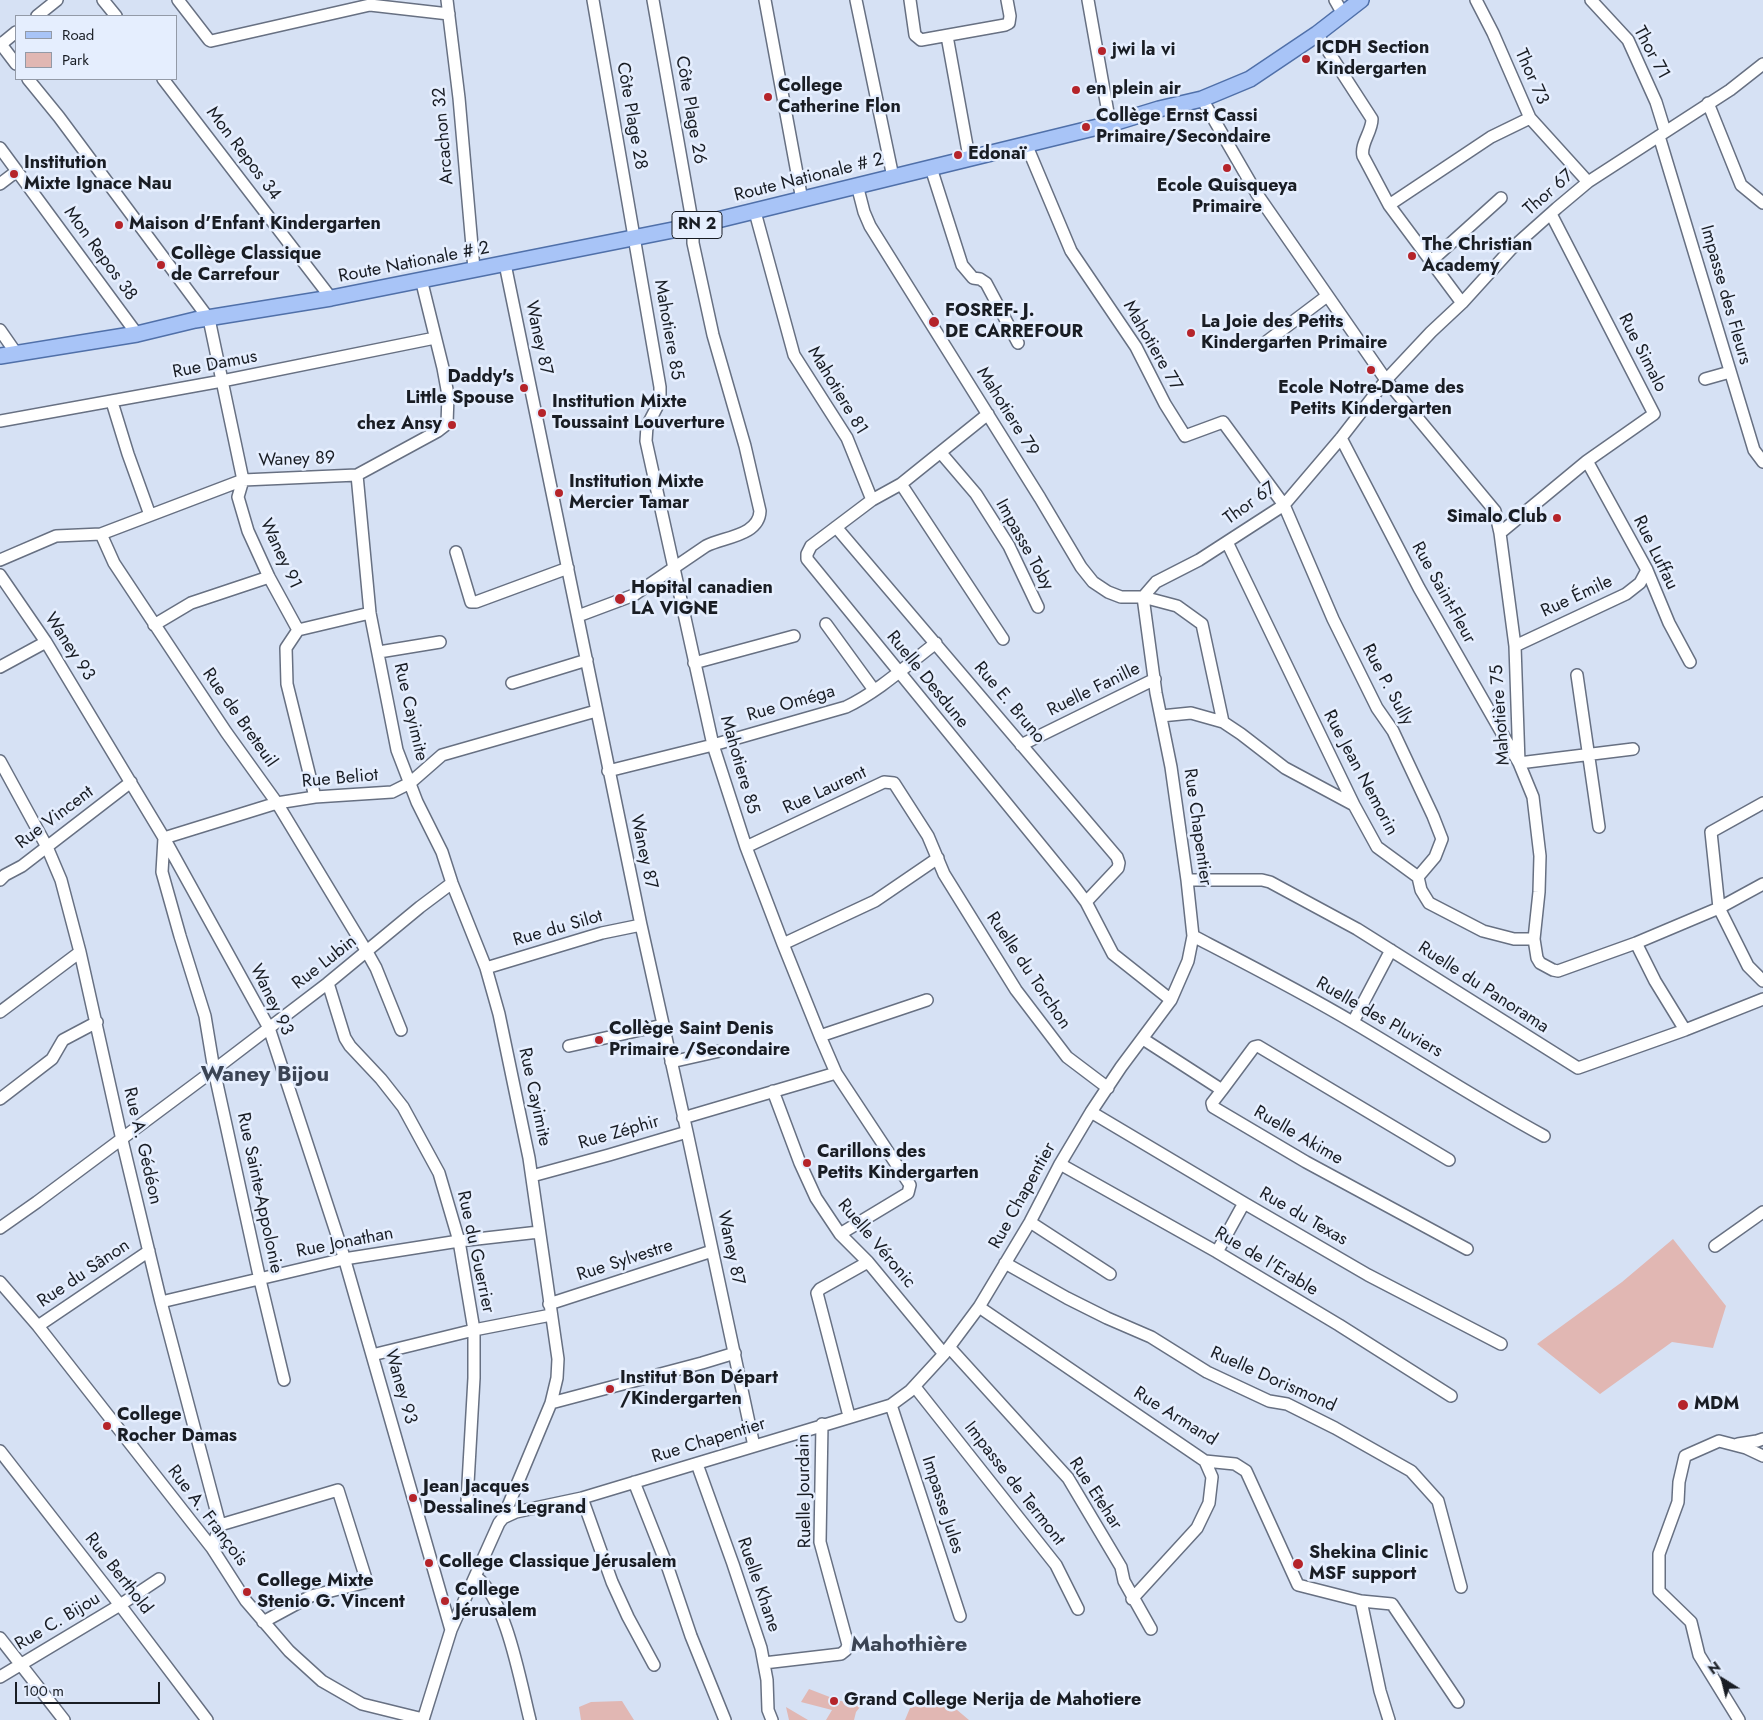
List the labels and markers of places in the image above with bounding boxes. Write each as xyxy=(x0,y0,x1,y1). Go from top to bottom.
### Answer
place label: ICDH Section Kindergarten xyxy=(1316,38,1429,80)
place label: jwi la vi xyxy=(1112,40,1175,62)
marker: jwi la vi xyxy=(1096,45,1108,57)
marker: ICDH Section Kindergarten xyxy=(1300,53,1312,65)
place label: College Catherine Flon xyxy=(778,76,901,118)
place label: en plein air xyxy=(1086,79,1181,101)
marker: en plein air xyxy=(1070,84,1082,96)
marker: College Catherine Flon xyxy=(762,91,774,103)
place label: Collège Ernst Cassi Primaire/Secondaire xyxy=(1096,106,1271,148)
marker: Collège Ernst Cassi Primaire/Secondaire xyxy=(1080,121,1092,133)
place label: Edonaï xyxy=(968,144,1026,166)
marker: Edonaï xyxy=(952,149,964,161)
place label: Institution Mixte Ignace Nau xyxy=(24,153,172,195)
marker: Ecole Quisqueya Primaire xyxy=(1221,162,1233,174)
marker: Institution Mixte Ignace Nau xyxy=(8,168,20,180)
place label: Ecole Quisqueya Primaire xyxy=(1157,176,1297,218)
place label: Maison d’Enfant Kindergarten xyxy=(129,214,381,236)
marker: Maison d’Enfant Kindergarten xyxy=(113,219,125,231)
place label: The Christian Academy xyxy=(1422,235,1532,278)
place label: Collège Classique de Carrefour xyxy=(171,244,321,286)
marker: The Christian Academy xyxy=(1406,250,1418,262)
marker: Collège Classique de Carrefour xyxy=(155,259,167,271)
place label: FOSREF- J. DE CARREFOUR xyxy=(945,301,1083,344)
place label: La Joie des Petits Kindergarten Primaire xyxy=(1201,312,1387,354)
marker: FOSREF- J. DE CARREFOUR xyxy=(927,315,941,329)
marker: La Joie des Petits Kindergarten Primaire xyxy=(1185,327,1197,339)
marker: Ecole Notre-Dame des Petits Kindergarten xyxy=(1365,364,1377,376)
place label: Daddy's Little Spouse xyxy=(406,367,514,409)
place label: Ecole Notre-Dame des Petits Kindergarten xyxy=(1278,378,1464,420)
marker: Daddy's Little Spouse xyxy=(518,382,530,394)
place label: Institution Mixte Toussaint Louverture xyxy=(552,392,725,434)
marker: Institution Mixte Toussaint Louverture xyxy=(536,407,548,419)
place label: chez Ansy xyxy=(357,414,442,436)
marker: chez Ansy xyxy=(446,419,458,431)
place label: Institution Mixte Mercier Tamar xyxy=(569,472,704,514)
marker: Institution Mixte Mercier Tamar xyxy=(553,487,565,499)
place label: Simalo Club xyxy=(1447,507,1547,529)
marker: Simalo Club xyxy=(1551,512,1563,524)
place label: Hopital canadien LA VIGNE xyxy=(631,578,773,620)
marker: Hopital canadien LA VIGNE xyxy=(613,592,627,606)
place label: Collège Saint Denis Primaire /Secondaire xyxy=(609,1019,790,1062)
marker: Collège Saint Denis Primaire /Secondaire xyxy=(593,1034,605,1046)
place label: Carillons des Petits Kindergarten xyxy=(817,1142,979,1184)
marker: Carillons des Petits Kindergarten xyxy=(801,1157,813,1169)
place label: Institut Bon Départ /Kindergarten xyxy=(620,1368,778,1410)
marker: Institut Bon Départ /Kindergarten xyxy=(604,1383,616,1395)
place label: MDM xyxy=(1694,1394,1739,1416)
marker: MDM xyxy=(1676,1398,1690,1412)
place label: College Rocher Damas xyxy=(117,1405,237,1448)
marker: College Rocher Damas xyxy=(101,1420,113,1432)
place label: Jean Jacques Dessalines Legrand xyxy=(423,1477,586,1520)
marker: Jean Jacques Dessalines Legrand xyxy=(407,1492,419,1504)
place label: Shekina Clinic MSF support xyxy=(1309,1543,1428,1586)
place label: College Classique Jérusalem xyxy=(439,1552,677,1574)
marker: College Classique Jérusalem xyxy=(423,1557,435,1569)
marker: Shekina Clinic MSF support xyxy=(1291,1557,1305,1571)
place label: College Mixte Stenio G. Vincent xyxy=(257,1571,405,1614)
place label: College Jérusalem xyxy=(455,1580,537,1622)
marker: College Mixte Stenio G. Vincent xyxy=(241,1586,253,1598)
marker: College Jérusalem xyxy=(439,1595,451,1607)
place label: Grand College Nerija de Mahotiere xyxy=(844,1690,1141,1712)
marker: Grand College Nerija de Mahotiere xyxy=(828,1695,840,1707)

